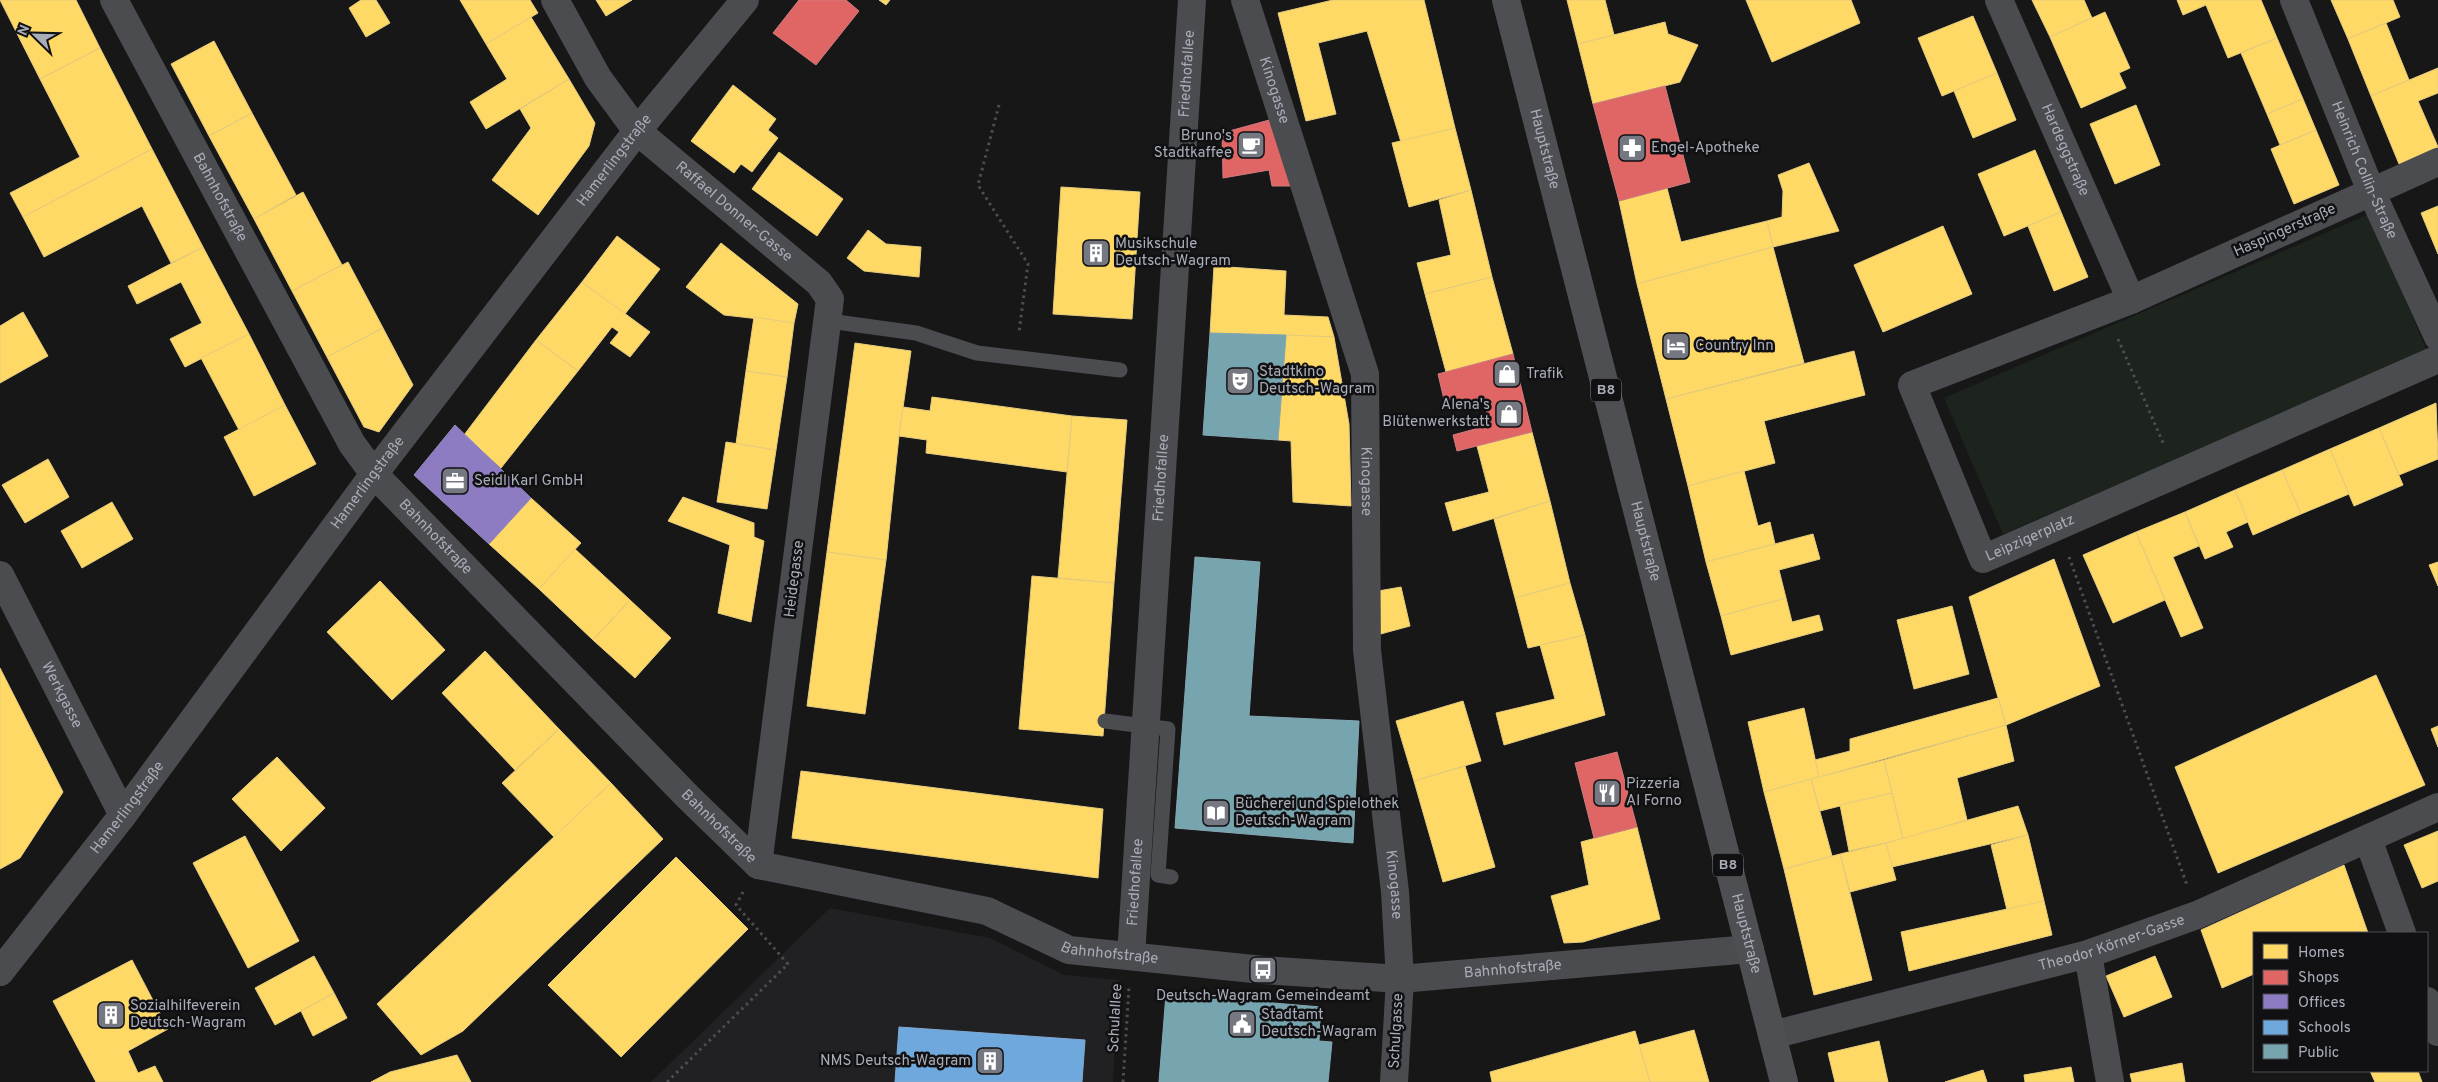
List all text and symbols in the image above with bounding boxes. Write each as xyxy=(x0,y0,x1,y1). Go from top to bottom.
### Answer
north arrow xyxy=(10,10,60,60)
text: N xyxy=(15,23,34,38)
street label: Friedhofallee xyxy=(1175,29,1200,118)
street label: Kinogasse xyxy=(1254,54,1294,126)
street label: Heinrich Collin-Straße xyxy=(2326,98,2401,242)
street label: Hardeggstraße xyxy=(2036,101,2094,199)
street label: Hauptstraße xyxy=(1525,107,1564,191)
street label: Hamerlingstraße xyxy=(573,110,656,211)
place label: Bruno's Stadtkaffee xyxy=(1154,127,1232,163)
cafe icon: Bruno's Stadtkaffee xyxy=(1236,130,1266,160)
pharmacy icon: Engel-Apotheke xyxy=(1617,133,1647,163)
place label: Engel-Apotheke xyxy=(1651,139,1760,158)
street label: Bahnhofstraße xyxy=(188,150,251,245)
street label: Raffael Donner-Gasse xyxy=(671,157,796,266)
street label: Haspingerstraße xyxy=(2231,200,2339,262)
place label: Musikschule Deutsch-Wagram xyxy=(1115,235,1231,271)
building icon: Musikschule Deutsch-Wagram xyxy=(1081,238,1111,268)
hotel icon: Country Inn xyxy=(1661,331,1691,361)
place label: Country Inn xyxy=(1695,337,1774,356)
shop icon: Trafik xyxy=(1492,359,1522,389)
place label: Stadtkino Deutsch-Wagram xyxy=(1259,363,1375,399)
place label: Trafik xyxy=(1526,365,1564,384)
theatre icon: Stadtkino Deutsch-Wagram xyxy=(1225,366,1255,396)
road number: B8 xyxy=(1591,378,1621,402)
place label: Alena's Blütenwerkstatt xyxy=(1382,396,1490,432)
shop icon: Alena's Blütenwerkstatt xyxy=(1494,399,1524,429)
street label: Hamerlingstraße xyxy=(327,433,409,533)
street label: Friedhofallee xyxy=(1149,434,1174,522)
street label: Kinogasse xyxy=(1356,446,1376,516)
office icon: Seidl Karl GmbH xyxy=(440,466,470,496)
place label: Seidl Karl GmbH xyxy=(474,472,583,491)
street label: Bahnhofstraße xyxy=(394,495,476,579)
street label: Hauptstraße xyxy=(1626,499,1665,584)
street label: Leipzigerplatz xyxy=(1983,510,2078,566)
street label: Heidegasse xyxy=(781,539,809,619)
street label: Werkgasse xyxy=(37,659,87,732)
street label: Hamerlingstraße xyxy=(86,757,169,858)
place label: Pizzeria Al Forno xyxy=(1626,775,1682,811)
restaurant icon: Pizzeria Al Forno xyxy=(1592,778,1622,808)
street label: Bahnhofstraße xyxy=(677,786,760,868)
place label: Bücherei und Spielothek Deutsch-Wagram xyxy=(1235,795,1399,831)
library icon: Bücherei und Spielothek Deutsch-Wagram xyxy=(1201,798,1231,828)
street label: Friedhofallee xyxy=(1123,838,1148,927)
street label: Kinogasse xyxy=(1381,849,1406,920)
road number: B8 xyxy=(1713,854,1743,876)
street label: Hauptstraße xyxy=(1726,892,1765,976)
street label: Theodor Körner-Gasse xyxy=(2037,911,2188,976)
legend xyxy=(2253,932,2428,1072)
street label: Bahnhofstraße xyxy=(1057,938,1159,969)
text: Homes xyxy=(2298,944,2345,963)
bus stop icon: Deutsch-Wagram Gemeindeamt xyxy=(1248,955,1278,985)
street label: Bahnhofstraße xyxy=(1463,956,1563,983)
text: Shops xyxy=(2298,969,2339,988)
street label: Schulallee xyxy=(1105,983,1127,1053)
place label: Deutsch-Wagram Gemeindeamt xyxy=(1156,987,1370,1006)
street label: Schulgasse xyxy=(1386,993,1408,1069)
text: Offices xyxy=(2298,994,2345,1013)
place label: Sozialhilfeverein Deutsch-Wagram xyxy=(130,997,246,1033)
building icon: Sozialhilfeverein Deutsch-Wagram xyxy=(96,1000,126,1030)
place label: Stadtamt Deutsch-Wagram xyxy=(1261,1006,1377,1042)
public building icon: Stadtamt Deutsch-Wagram xyxy=(1227,1009,1257,1039)
text: Schools xyxy=(2298,1019,2351,1038)
text: Public xyxy=(2298,1044,2339,1063)
building icon: NMS Deutsch-Wagram xyxy=(975,1046,1005,1076)
place label: NMS Deutsch-Wagram xyxy=(820,1052,971,1071)

